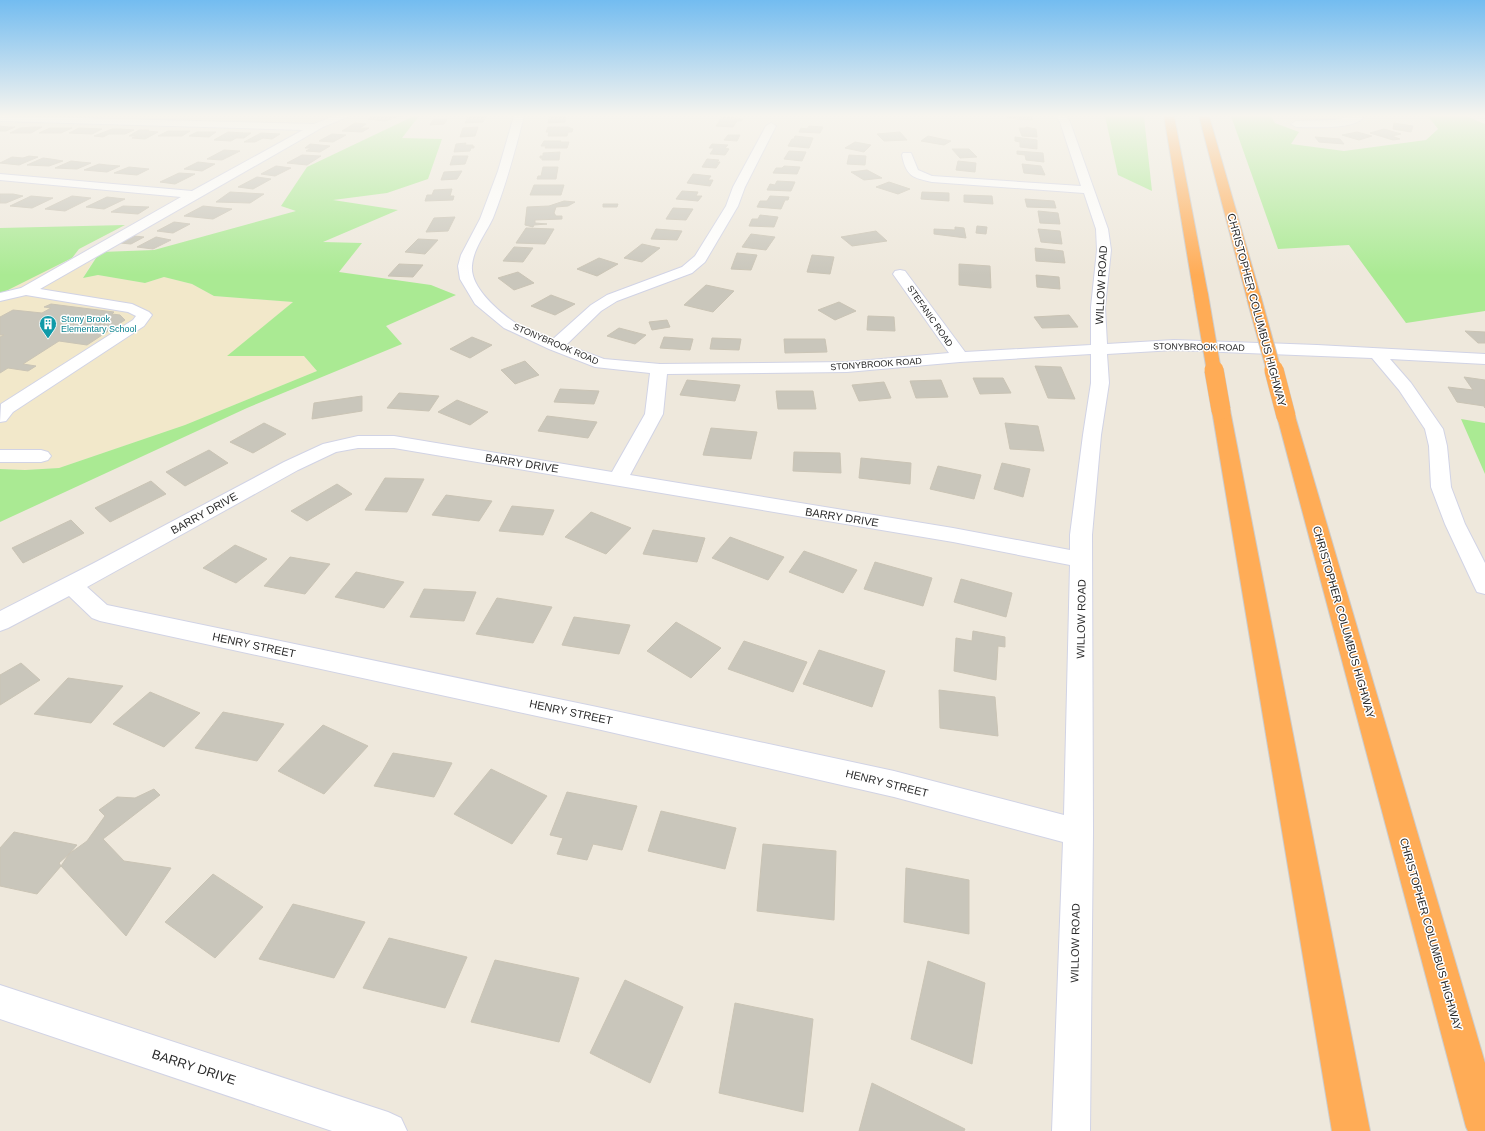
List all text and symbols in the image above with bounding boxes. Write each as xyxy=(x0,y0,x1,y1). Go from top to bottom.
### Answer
street label: CHRISTOPHER COLUMBUS HIGHWAY xyxy=(1225,212,1289,409)
street label: WILLOW ROAD xyxy=(1093,245,1109,325)
street label: STEFANIC ROAD xyxy=(905,283,955,349)
building icon: Stony Brook Elementary School xyxy=(38,314,58,339)
place label: Stony Brook Elementary School xyxy=(61,314,137,334)
street label: STONYBROOK ROAD xyxy=(512,321,601,367)
street label: STONYBROOK ROAD xyxy=(1153,341,1246,353)
street label: STONYBROOK ROAD xyxy=(830,356,923,372)
street label: BARRY DRIVE xyxy=(484,451,560,475)
street label: BARRY DRIVE xyxy=(169,490,239,536)
street label: BARRY DRIVE xyxy=(804,505,880,529)
street label: CHRISTOPHER COLUMBUS HIGHWAY xyxy=(1311,524,1377,720)
street label: WILLOW ROAD xyxy=(1074,579,1088,659)
street label: HENRY STREET xyxy=(211,630,297,660)
street label: HENRY STREET xyxy=(528,697,614,727)
street label: HENRY STREET xyxy=(845,767,930,799)
street label: CHRISTOPHER COLUMBUS HIGHWAY xyxy=(1398,836,1464,1032)
street label: WILLOW ROAD xyxy=(1068,903,1082,983)
street label: BARRY DRIVE xyxy=(150,1046,238,1088)

